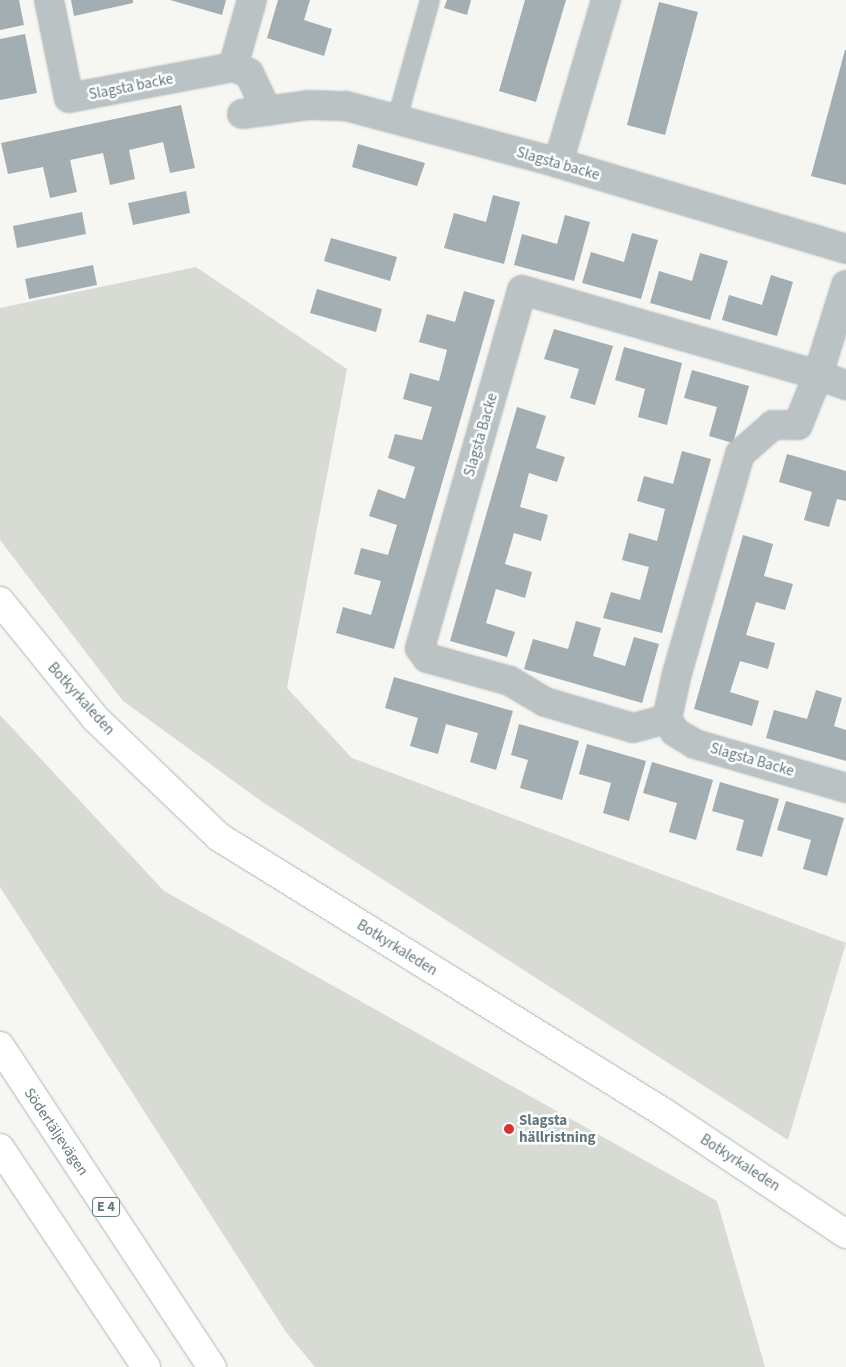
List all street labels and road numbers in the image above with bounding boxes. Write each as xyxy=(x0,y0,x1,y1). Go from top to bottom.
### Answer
street label: Slagsta backe xyxy=(87,70,175,104)
street label: Slagsta backe xyxy=(515,144,601,184)
street label: Slagsta Backe xyxy=(460,391,502,479)
street label: Botkyrkaleden xyxy=(44,659,118,739)
street label: Slagsta Backe xyxy=(708,739,796,781)
street label: Botkyrkaleden xyxy=(353,916,441,980)
street label: Södertäljevägen xyxy=(20,1085,92,1179)
street label: Botkyrkaleden xyxy=(697,1131,783,1195)
road number: E 4 xyxy=(91,1196,121,1218)

